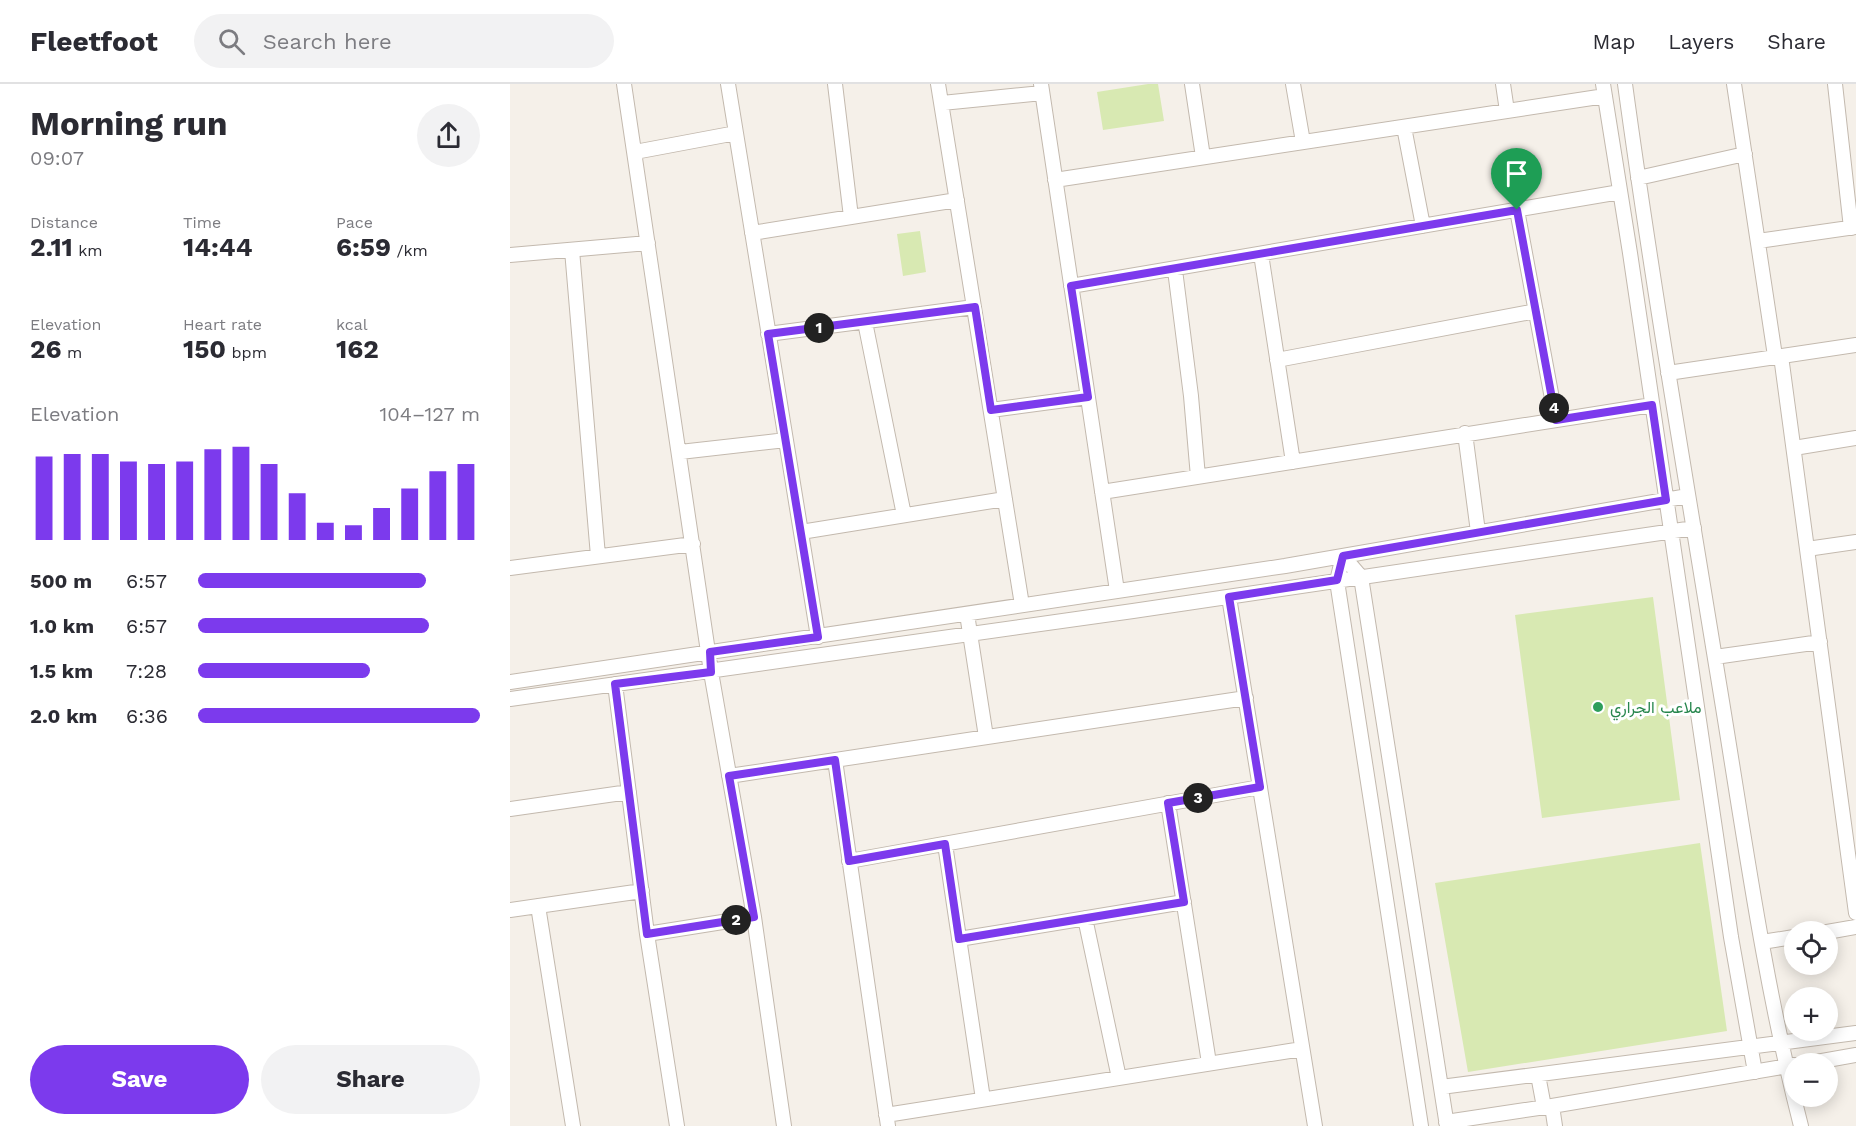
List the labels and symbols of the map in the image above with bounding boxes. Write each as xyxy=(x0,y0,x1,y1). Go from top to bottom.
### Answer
pin xyxy=(1491,148,1542,210)
pin: 1 xyxy=(804,313,834,343)
pin: 4 xyxy=(1539,393,1569,423)
place label: ملاعب الجراري xyxy=(1610,698,1702,721)
marker: ملاعب الجراري xyxy=(1591,700,1605,714)
pin: 3 xyxy=(1183,783,1213,813)
pin: 2 xyxy=(721,905,751,935)

